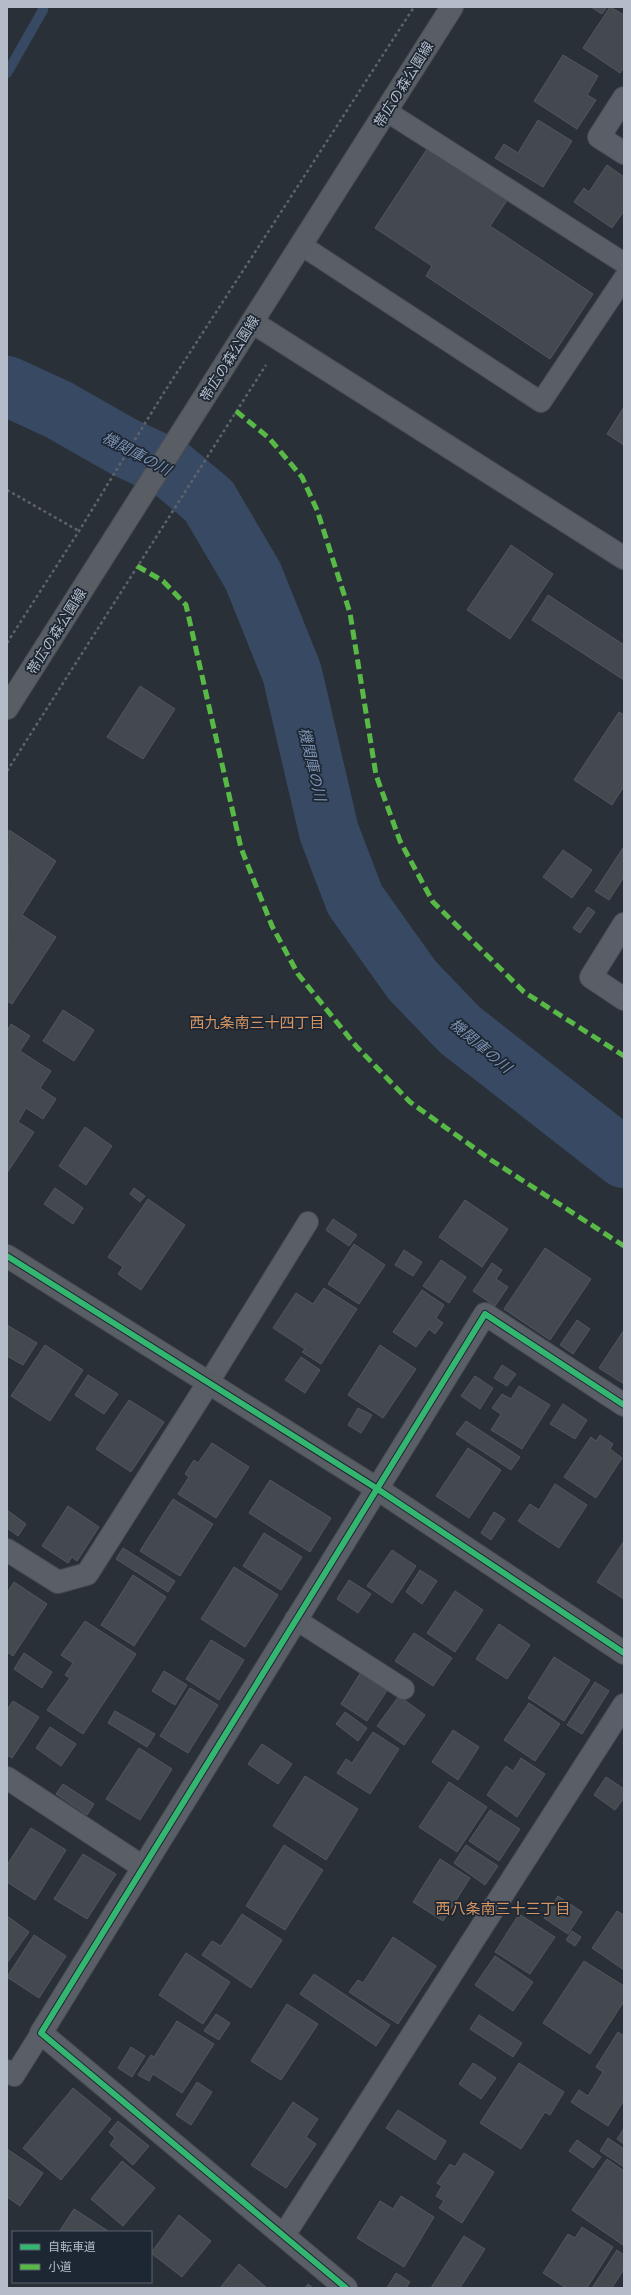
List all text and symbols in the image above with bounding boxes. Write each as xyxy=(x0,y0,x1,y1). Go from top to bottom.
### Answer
street label: 帯広の森公園線 xyxy=(369,37,437,131)
street label: 帯広の森公園線 xyxy=(195,311,263,405)
water label: 機関庫の川 xyxy=(99,427,177,480)
street label: 帯広の森公園線 xyxy=(22,584,90,678)
water label: 機関庫の川 xyxy=(295,725,332,805)
district label: 西九条南三十四丁目 xyxy=(189,1012,325,1032)
water label: 機関庫の川 xyxy=(446,1013,518,1078)
district label: 西八条南三十三丁目 xyxy=(435,1898,571,1918)
legend xyxy=(12,2231,152,2283)
text: 自転車道 xyxy=(48,2238,96,2255)
text: 小道 xyxy=(48,2258,72,2275)

